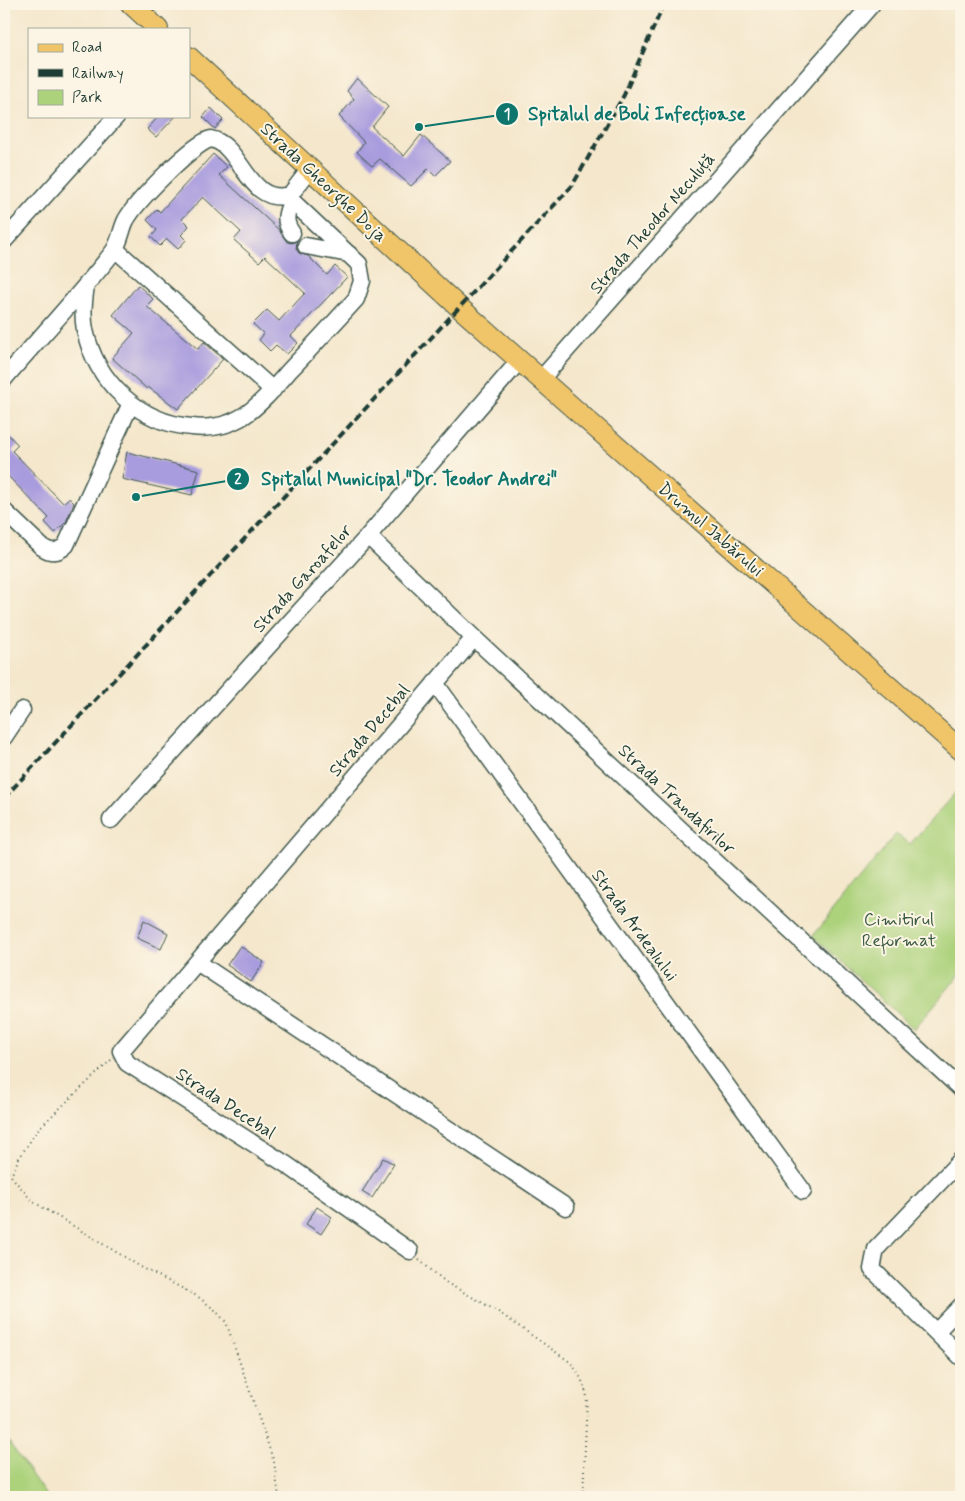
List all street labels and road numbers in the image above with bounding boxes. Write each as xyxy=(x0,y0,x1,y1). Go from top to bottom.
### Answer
street label: Strada Gheorghe Doja xyxy=(253,118,392,249)
street label: Strada Theodor Neculuță xyxy=(585,148,721,300)
street label: Drumul Jabărului xyxy=(652,477,768,582)
street label: Strada Garoafelor xyxy=(248,519,358,638)
street label: Strada Decebal xyxy=(324,679,416,782)
street label: Strada Trandafirilor xyxy=(612,739,741,861)
street label: Strada Ardealului xyxy=(585,865,683,986)
street label: Strada Decebal xyxy=(171,1063,280,1145)

